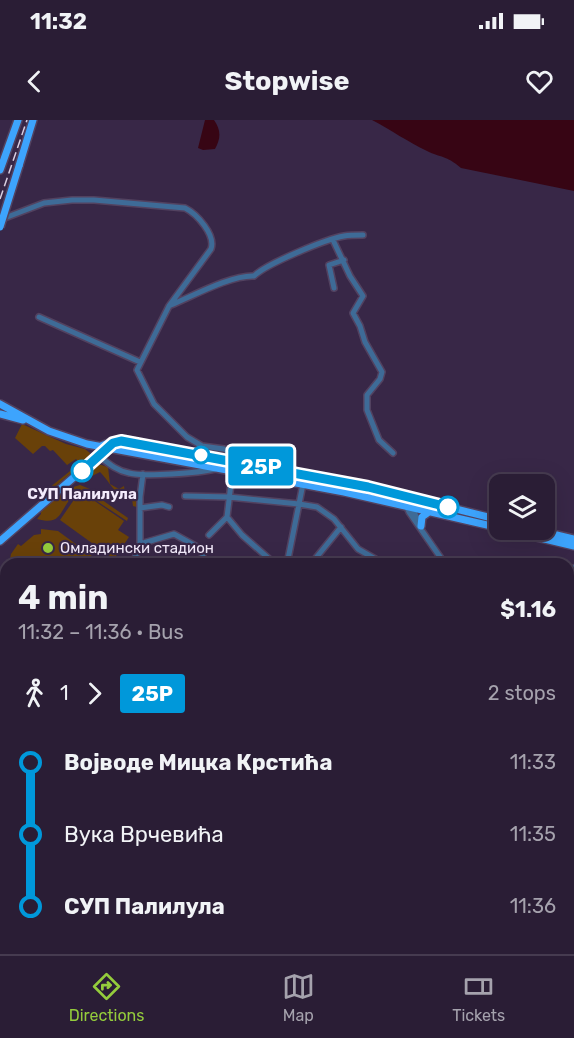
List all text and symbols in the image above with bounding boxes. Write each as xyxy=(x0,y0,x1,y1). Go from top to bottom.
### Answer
text: 11:32 xyxy=(30,8,87,35)
icon: back xyxy=(18,65,51,98)
text: Stopwise xyxy=(225,65,349,97)
icon: heart xyxy=(523,65,556,98)
unlabelled marker xyxy=(192,446,210,464)
line badge: 25P xyxy=(226,446,296,486)
text: 25P xyxy=(240,454,282,479)
marker: СУП Палилула xyxy=(71,460,93,482)
map controls xyxy=(489,474,555,540)
button: layers xyxy=(489,474,555,540)
place label: СУП Палилула xyxy=(27,485,137,503)
unlabelled marker xyxy=(437,496,459,518)
place label: Омладински стадион xyxy=(60,539,214,557)
marker: Омладински стадион xyxy=(41,541,55,555)
text: 4 min xyxy=(18,578,108,617)
text: $1.16 xyxy=(500,596,556,623)
text: 11:32 – 11:36 · Bus xyxy=(18,620,184,644)
icon: walk xyxy=(18,677,51,710)
icon: forward xyxy=(78,677,111,710)
text: 1 xyxy=(60,681,69,705)
text: 25P xyxy=(132,681,173,706)
text: 2 stops xyxy=(488,681,556,705)
text: Војводе Мицка Крстића xyxy=(64,749,333,776)
text: 11:33 xyxy=(510,750,556,774)
text: Вука Врчевића xyxy=(64,821,224,848)
text: 11:35 xyxy=(510,822,556,846)
text: СУП Палилула xyxy=(64,893,225,920)
text: 11:36 xyxy=(510,894,556,918)
tab: Directions xyxy=(69,970,144,1025)
tab: Map xyxy=(282,970,315,1025)
tab: Tickets xyxy=(452,970,505,1025)

